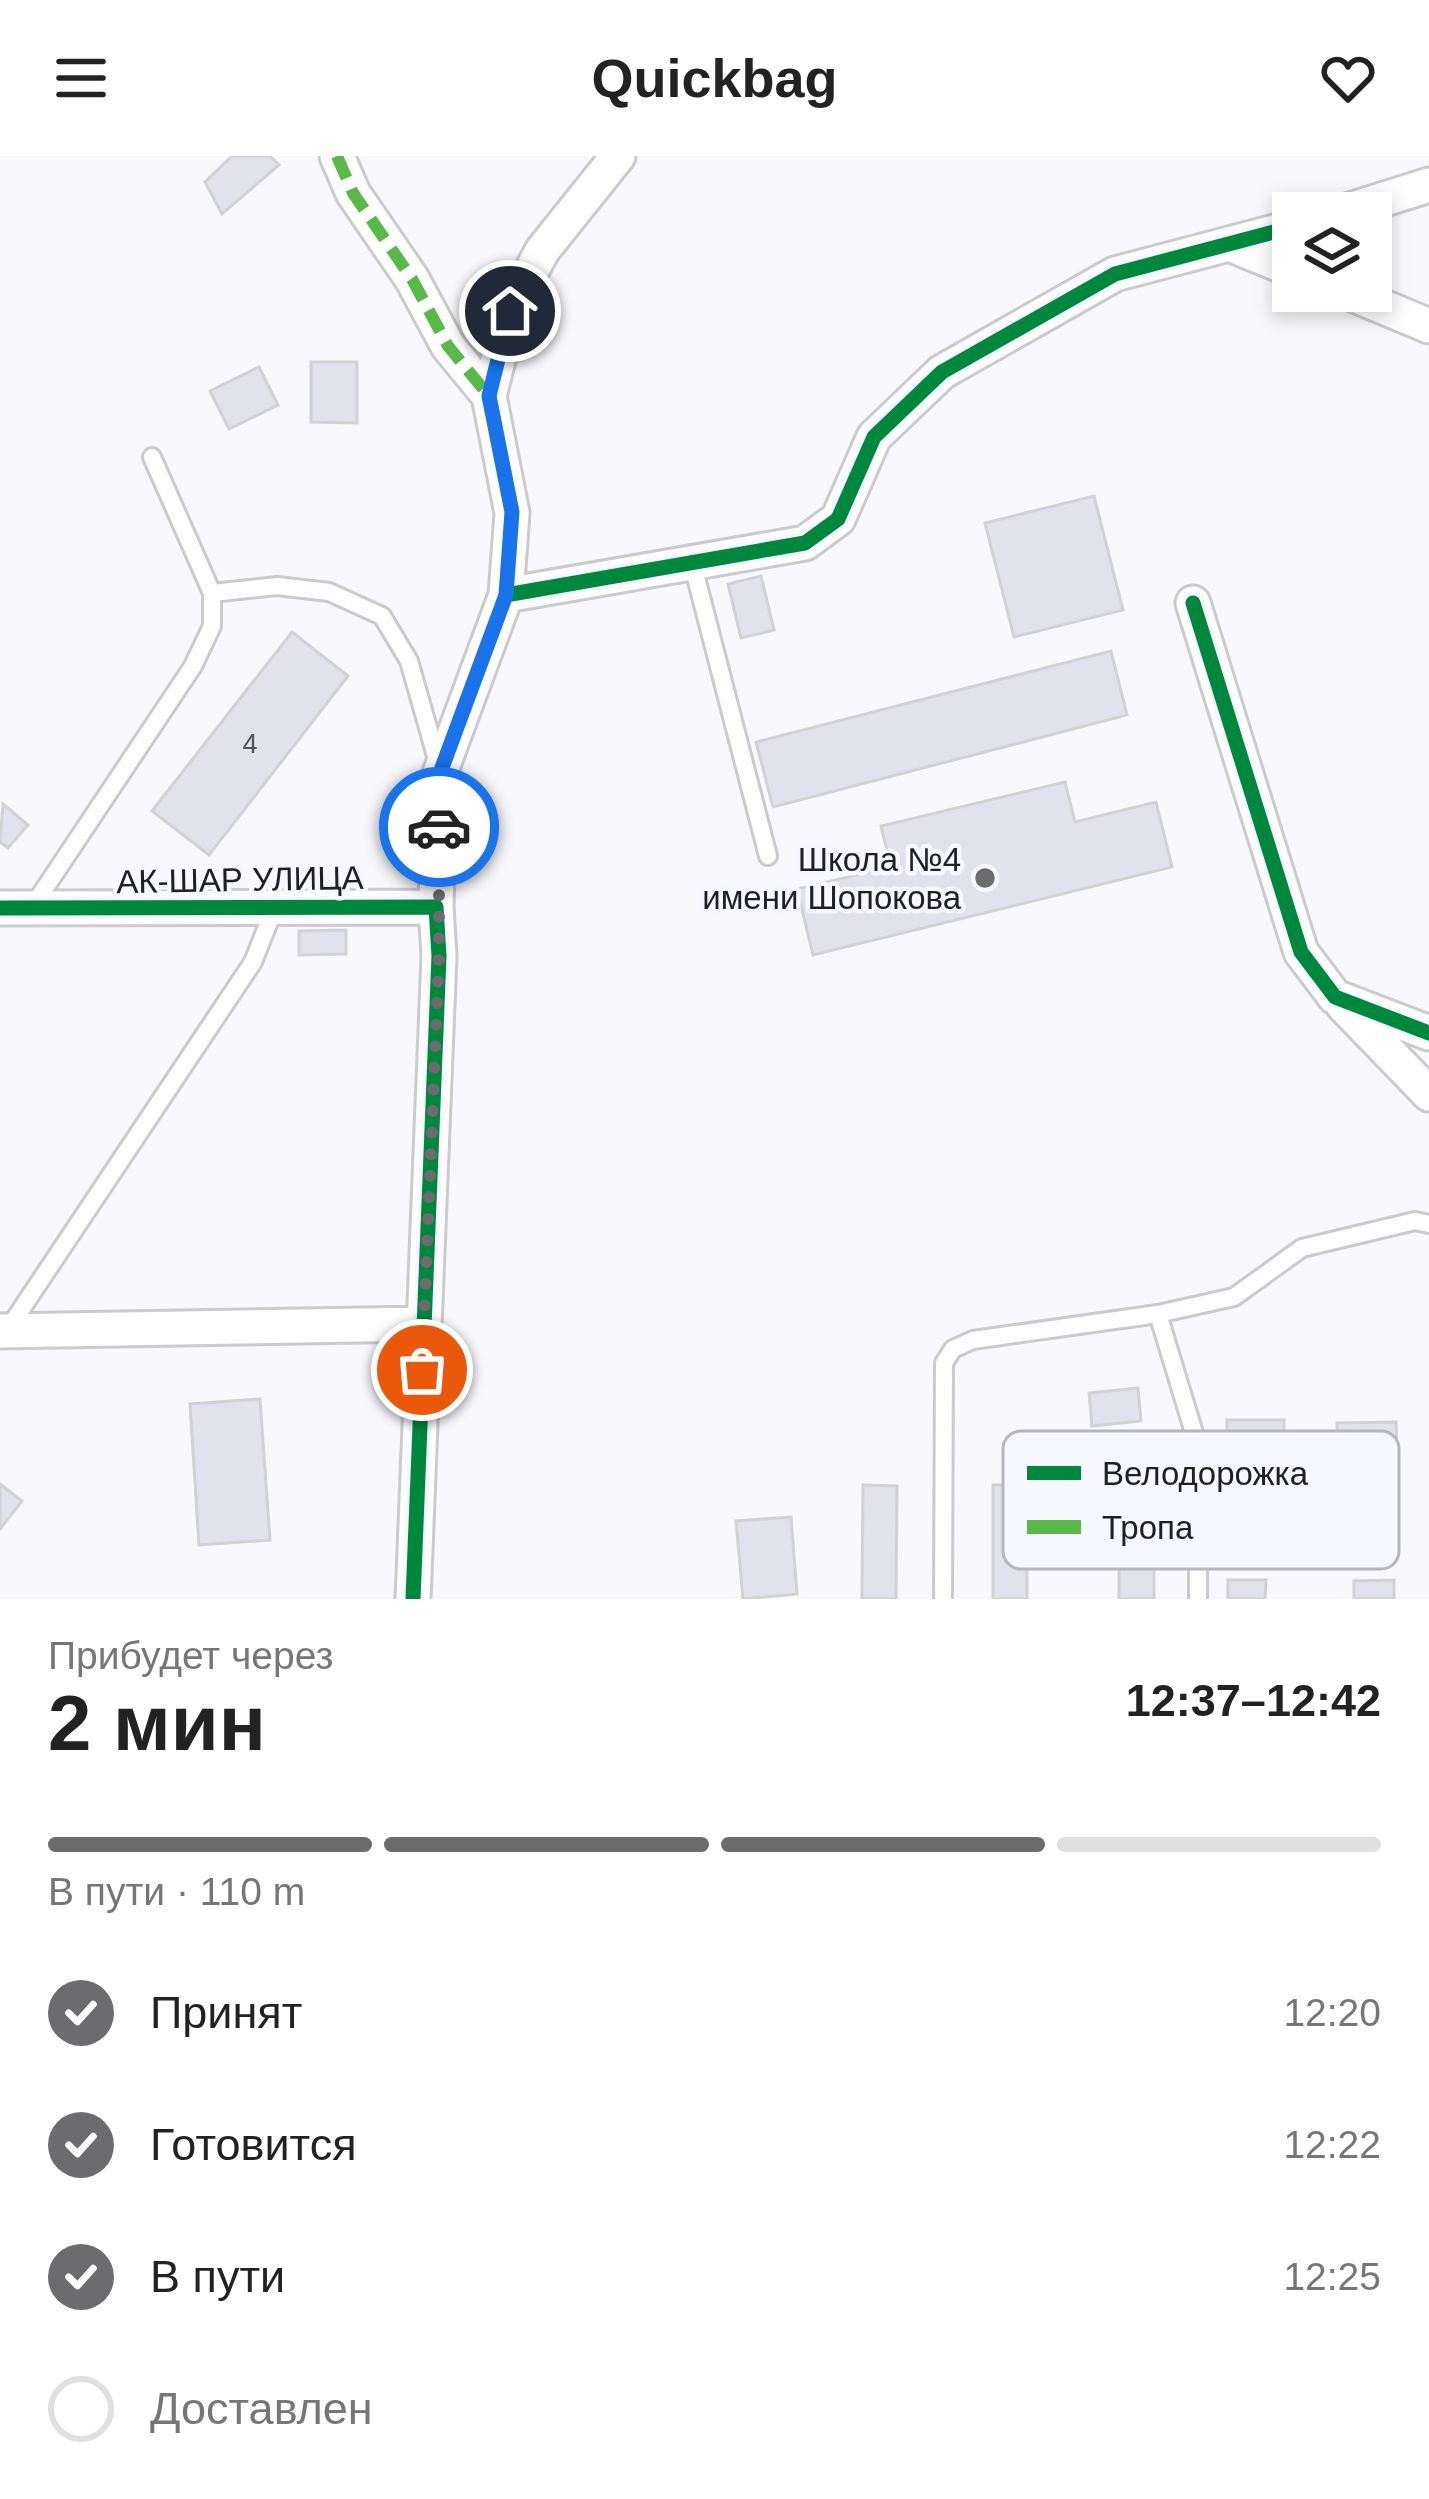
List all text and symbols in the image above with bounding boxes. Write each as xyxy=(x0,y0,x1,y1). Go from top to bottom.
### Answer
icon: menu xyxy=(48,45,114,111)
icon: heart xyxy=(1315,45,1381,111)
text: Quickbag xyxy=(591,48,838,108)
map controls xyxy=(1272,192,1392,312)
button: layers xyxy=(1272,192,1392,312)
pin xyxy=(459,260,561,362)
icon: home xyxy=(477,278,543,344)
house number: 4 xyxy=(242,729,258,759)
courier xyxy=(379,767,499,887)
icon: car xyxy=(406,794,472,860)
place label: Школа №4 имени Шопокова xyxy=(702,841,962,916)
street label: АК-ШАР УЛИЦА xyxy=(116,859,364,900)
marker: Школа №4 имени Шопокова xyxy=(972,865,998,891)
pin xyxy=(371,1319,473,1421)
icon: bag xyxy=(389,1337,455,1403)
legend xyxy=(1003,1431,1399,1569)
text: Велодорожка xyxy=(1102,1455,1309,1492)
text: Тропа xyxy=(1102,1509,1194,1546)
text: Прибудет через xyxy=(48,1634,333,1677)
text: 12:37–12:42 xyxy=(1126,1675,1381,1726)
text: 2 мин xyxy=(48,1679,266,1767)
text: В пути · 110 m xyxy=(48,1870,305,1913)
icon: check xyxy=(48,1980,114,2046)
text: Принят xyxy=(150,1987,302,2038)
text: 12:20 xyxy=(1283,1991,1381,2034)
icon: check xyxy=(48,2112,114,2178)
text: Готовится xyxy=(150,2119,357,2170)
text: 12:22 xyxy=(1283,2123,1381,2166)
icon: check xyxy=(48,2244,114,2310)
text: В пути xyxy=(150,2251,285,2302)
text: 12:25 xyxy=(1283,2255,1381,2298)
text: Доставлен xyxy=(150,2383,373,2434)

